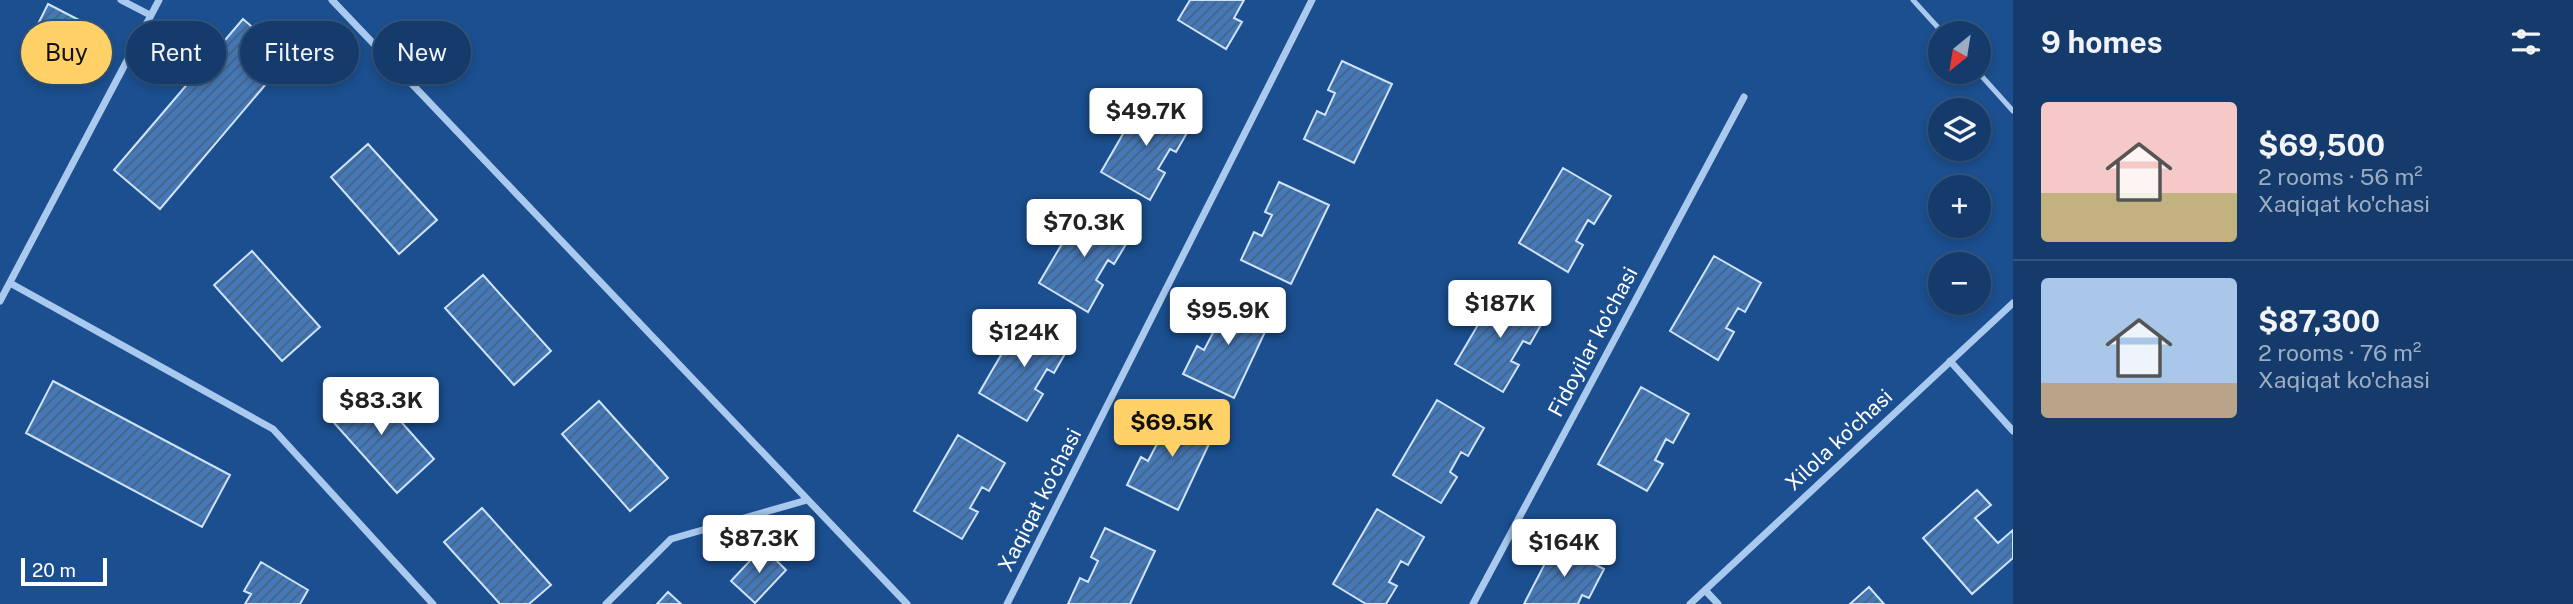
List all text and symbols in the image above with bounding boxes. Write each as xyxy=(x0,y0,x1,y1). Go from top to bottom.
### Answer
chip: Buy xyxy=(21,21,112,84)
chip: Rent xyxy=(126,21,226,84)
chip: Filters xyxy=(240,21,359,84)
chip: New xyxy=(373,21,471,84)
north arrow xyxy=(1928,21,1992,84)
map controls xyxy=(1928,21,1991,315)
icon: filters xyxy=(2507,23,2545,61)
text: 9 homes xyxy=(2041,24,2163,60)
pin: $49.7K xyxy=(1089,88,1203,148)
text: $49.7K xyxy=(1105,97,1187,124)
button: layers xyxy=(1928,98,1991,161)
text: $69,500 xyxy=(2258,127,2385,163)
icon: home xyxy=(2097,130,2181,214)
text: 2 rooms · 56 m² xyxy=(2258,163,2423,190)
button: + xyxy=(1928,175,1991,238)
text: Xaqiqat ko'chasi xyxy=(2258,190,2430,217)
pin: $70.3K xyxy=(1027,200,1141,259)
text: $70.3K xyxy=(1043,208,1125,235)
button: − xyxy=(1928,252,1991,315)
street label: Fidoyilar ko'chasi xyxy=(1543,263,1643,421)
pin: $187K xyxy=(1451,280,1549,340)
pin: $95.9K xyxy=(1171,288,1285,347)
text: $187K xyxy=(1464,289,1536,316)
text: $95.9K xyxy=(1186,296,1270,323)
text: $87,300 xyxy=(2258,303,2380,339)
icon: home xyxy=(2097,306,2181,390)
pin: $124K xyxy=(975,310,1073,369)
text: $124K xyxy=(988,318,1060,345)
text: 2 rooms · 76 m² xyxy=(2258,339,2421,366)
text: Xaqiqat ko'chasi xyxy=(2258,366,2430,393)
pin: $83.3K xyxy=(324,378,438,437)
street label: Xilola ko'chasi xyxy=(1780,384,1897,495)
text: $83.3K xyxy=(339,386,423,413)
pin: $69.5K xyxy=(1115,400,1229,459)
text: $69.5K xyxy=(1130,408,1214,435)
street label: Xaqiqat ko'chasi xyxy=(993,424,1086,575)
pin: $87.3K xyxy=(702,516,816,575)
pin: $164K xyxy=(1515,520,1613,579)
text: $87.3K xyxy=(719,524,799,551)
text: $164K xyxy=(1528,528,1600,555)
scale bar xyxy=(21,555,107,587)
text: 20 m xyxy=(32,559,76,581)

